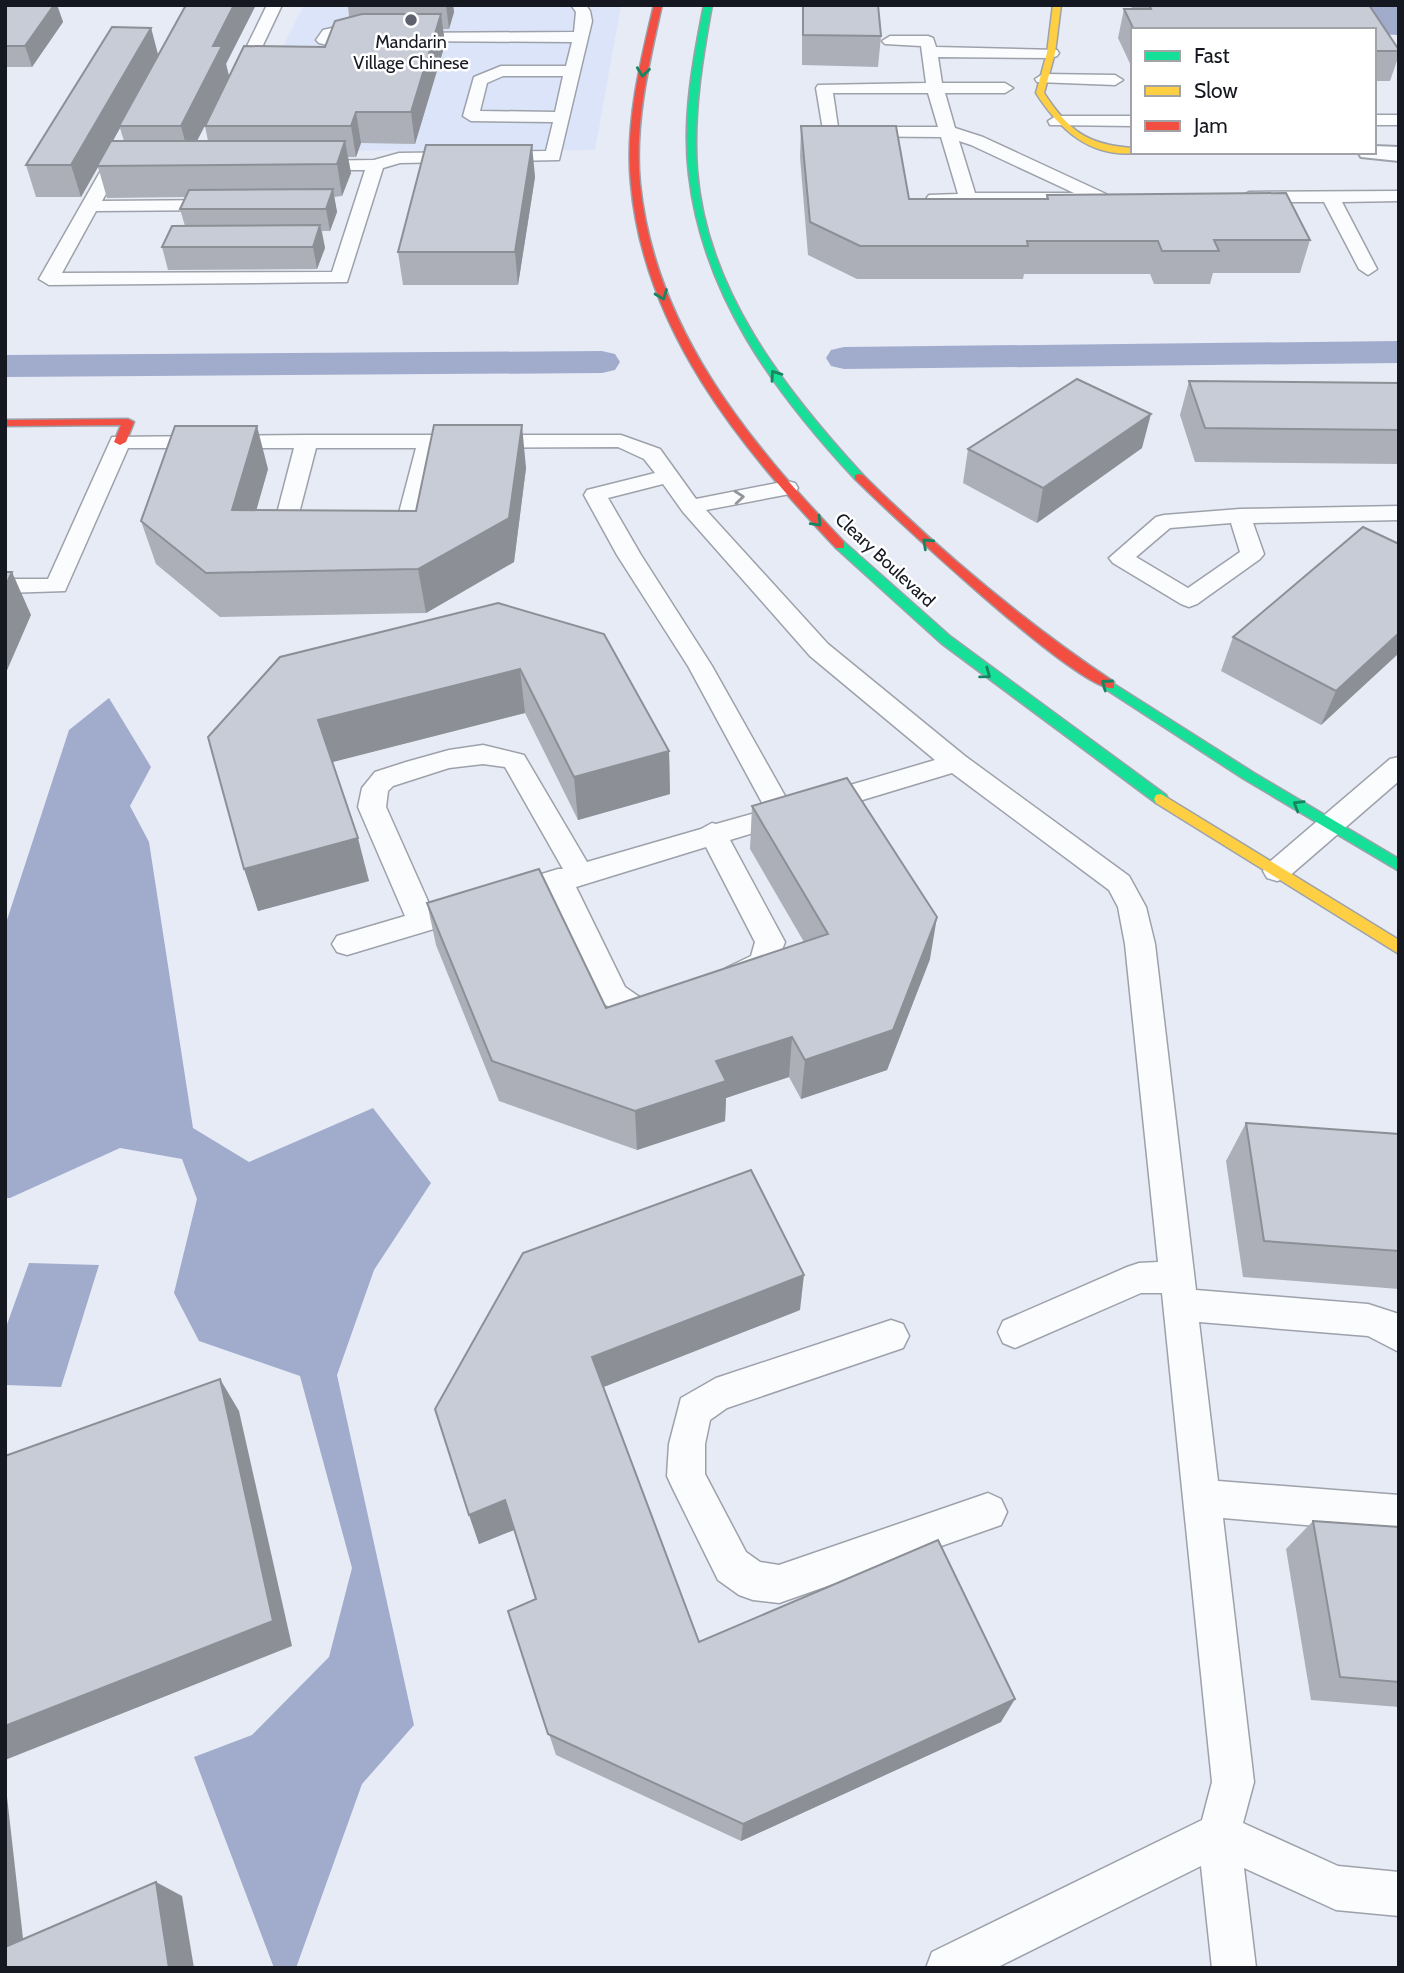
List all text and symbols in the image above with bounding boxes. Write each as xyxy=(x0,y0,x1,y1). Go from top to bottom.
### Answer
marker: Mandarin Village Chinese xyxy=(403,12,419,28)
legend xyxy=(1131,28,1376,154)
place label: Mandarin Village Chinese xyxy=(353,31,469,74)
text: Fast xyxy=(1194,43,1230,68)
one-way arrow xyxy=(636,66,651,78)
text: Slow xyxy=(1194,78,1238,103)
text: Jam xyxy=(1193,113,1228,138)
one-way arrow xyxy=(654,289,668,301)
one-way arrow xyxy=(771,370,783,383)
one-way arrow xyxy=(733,490,744,505)
street label: Cleary Boulevard xyxy=(831,508,939,612)
one-way arrow xyxy=(809,514,822,527)
one-way arrow xyxy=(922,539,935,552)
one-way arrow xyxy=(978,666,991,678)
one-way arrow xyxy=(1101,680,1114,692)
one-way arrow xyxy=(1293,801,1306,814)

